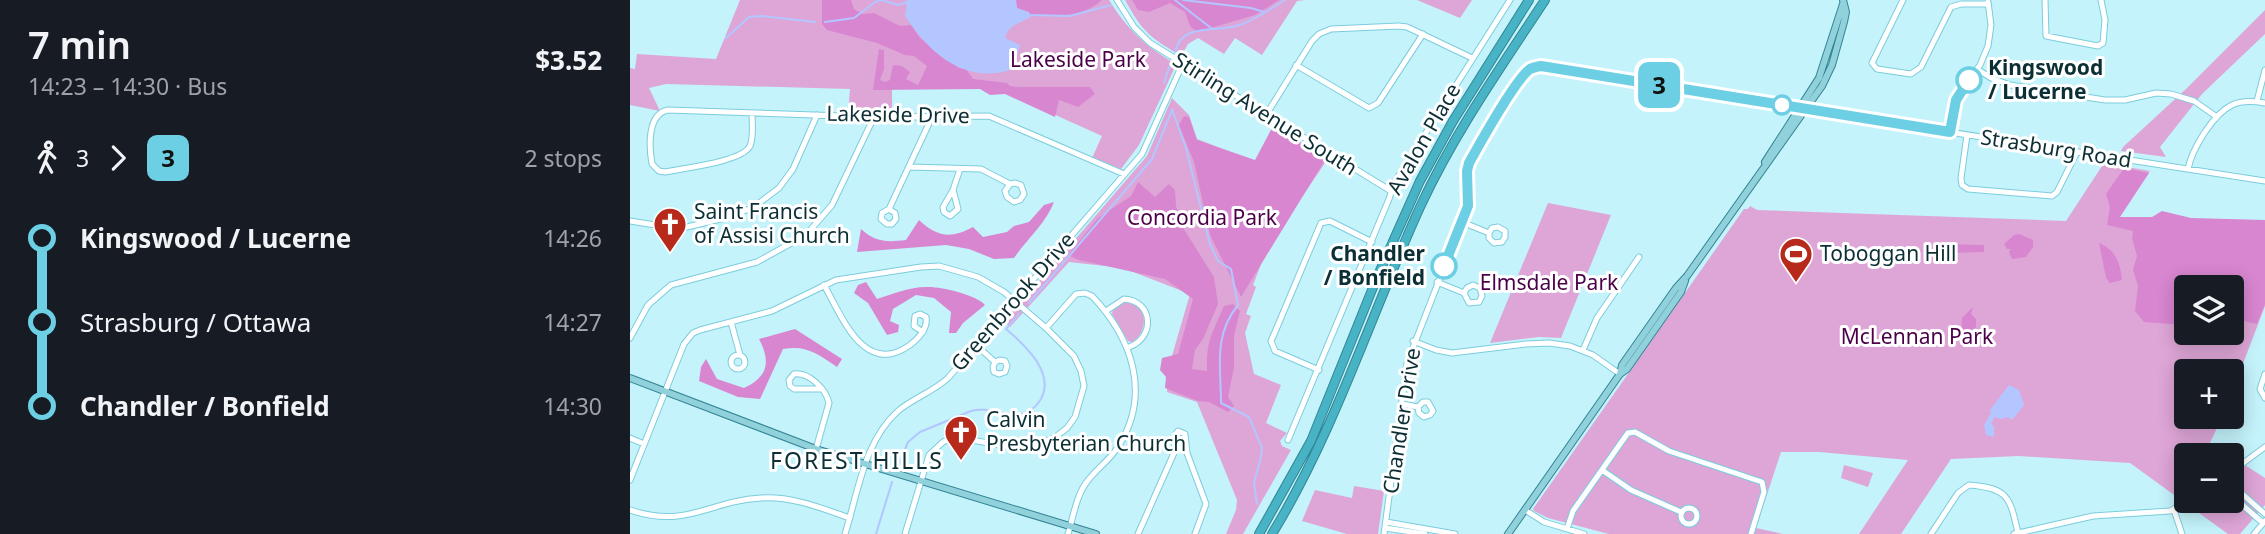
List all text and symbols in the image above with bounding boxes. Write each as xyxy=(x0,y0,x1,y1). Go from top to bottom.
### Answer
text: 7 min xyxy=(28,18,131,70)
text: $3.52 xyxy=(535,42,602,78)
park label: Lakeside Park xyxy=(1010,45,1147,73)
street label: Stirling Avenue South xyxy=(1168,45,1363,181)
place label: Kingswood / Lucerne xyxy=(1988,53,2103,105)
line badge: 3 xyxy=(1636,62,1682,108)
marker: Kingswood / Lucerne xyxy=(1956,67,1982,93)
text: 3 xyxy=(1652,68,1666,101)
text: 14:23 – 14:30 · Bus xyxy=(28,70,227,102)
street label: Avalon Place xyxy=(1380,78,1466,199)
unlabelled marker xyxy=(1772,95,1792,115)
street label: Lakeside Drive xyxy=(826,99,970,129)
street label: Strasburg Road xyxy=(1979,122,2134,174)
icon: walk xyxy=(28,139,66,177)
icon: forward xyxy=(99,139,137,177)
text: 3 xyxy=(161,141,175,174)
text: 3 xyxy=(76,142,89,174)
text: 2 stops xyxy=(524,142,602,174)
place label: Saint Francis of Assisi Church xyxy=(694,197,850,249)
park label: Concordia Park xyxy=(1127,203,1278,231)
church icon: Saint Francis of Assisi Church xyxy=(651,205,689,254)
text: Kingswood / Lucerne xyxy=(80,220,351,256)
text: 14:26 xyxy=(543,222,602,254)
street label: Greenbrook Drive xyxy=(944,226,1080,377)
sports icon: Toboggan Hill xyxy=(1777,235,1815,284)
place label: Chandler / Bonfield xyxy=(1324,239,1426,291)
place label: Toboggan Hill xyxy=(1820,239,1956,267)
marker: Chandler / Bonfield xyxy=(1431,253,1457,279)
park label: Elmsdale Park xyxy=(1480,268,1619,296)
map controls xyxy=(2174,275,2244,513)
button: layers xyxy=(2174,275,2244,345)
text: Strasburg / Ottawa xyxy=(80,304,311,340)
text: 14:27 xyxy=(543,306,602,338)
park label: McLennan Park xyxy=(1841,322,1994,350)
street label: Chandler Drive xyxy=(1376,346,1426,496)
button: + xyxy=(2174,359,2244,429)
text: Chandler / Bonfield xyxy=(80,388,330,424)
text: 14:30 xyxy=(543,390,602,422)
place label: Calvin Presbyterian Church xyxy=(986,405,1186,457)
church icon: Calvin Presbyterian Church xyxy=(942,413,980,462)
button: − xyxy=(2174,443,2244,513)
district label: FOREST HILLS xyxy=(770,444,944,476)

